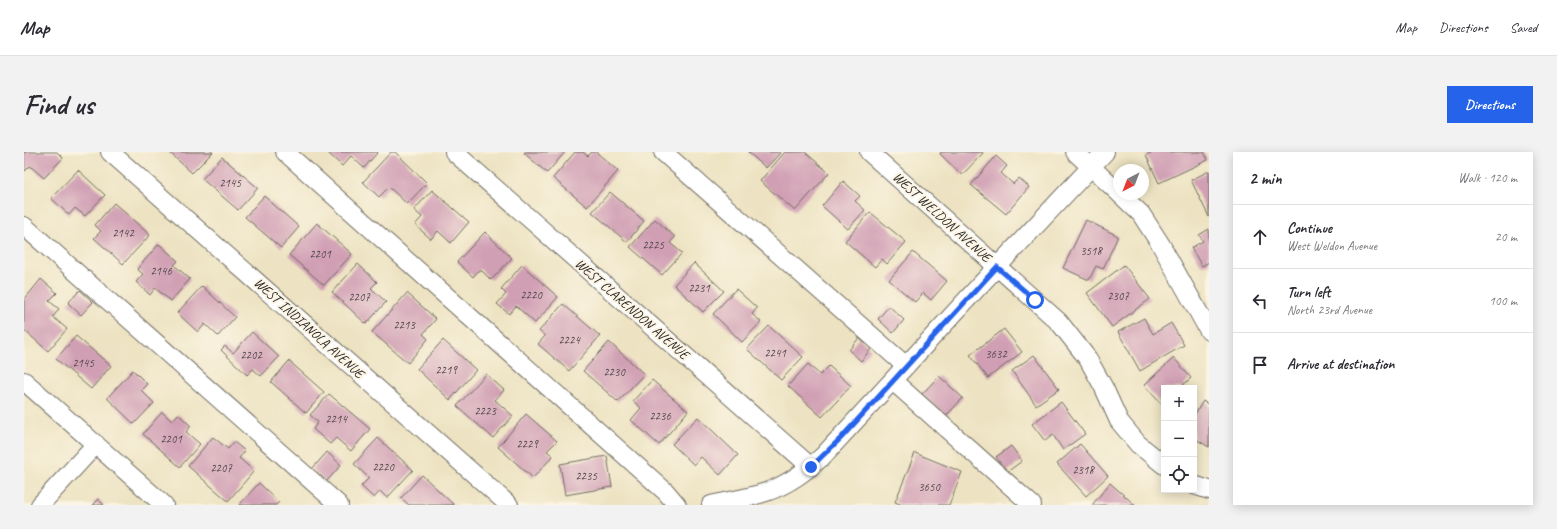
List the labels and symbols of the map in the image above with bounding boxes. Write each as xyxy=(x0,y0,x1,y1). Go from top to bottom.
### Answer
north arrow xyxy=(1113,164,1149,200)
street label: WEST WELDON AVENUE xyxy=(889,168,996,267)
house number: 2145 xyxy=(219,175,241,191)
house number: 2142 xyxy=(112,225,135,241)
house number: 2225 xyxy=(642,237,664,253)
house number: 3518 xyxy=(1080,243,1103,259)
house number: 2201 xyxy=(309,246,331,262)
street label: WEST CLARENDON AVENUE xyxy=(572,255,694,365)
house number: 2146 xyxy=(150,263,172,279)
street label: WEST INDIANOLA AVENUE xyxy=(250,274,369,383)
house number: 2231 xyxy=(688,280,710,296)
house number: 2220 xyxy=(520,287,543,303)
house number: 2307 xyxy=(1107,288,1129,304)
house number: 2207 xyxy=(348,289,370,305)
route start xyxy=(1026,291,1044,309)
house number: 2213 xyxy=(393,317,416,333)
house number: 2224 xyxy=(558,332,581,348)
house number: 2241 xyxy=(764,345,786,361)
house number: 3632 xyxy=(985,346,1008,362)
house number: 2202 xyxy=(240,347,263,363)
house number: 2145 xyxy=(72,355,94,371)
house number: 2219 xyxy=(435,362,458,378)
house number: 2230 xyxy=(603,364,626,380)
house number: 2223 xyxy=(474,403,497,419)
house number: 2236 xyxy=(649,408,671,424)
house number: 2214 xyxy=(325,411,348,427)
house number: 2201 xyxy=(160,431,182,447)
house number: 2229 xyxy=(516,436,539,452)
route end xyxy=(802,458,820,476)
house number: 2220 xyxy=(372,459,395,475)
house number: 2207 xyxy=(210,460,232,476)
house number: 2318 xyxy=(1072,462,1095,478)
house number: 2235 xyxy=(575,468,597,484)
house number: 3650 xyxy=(918,479,941,495)

